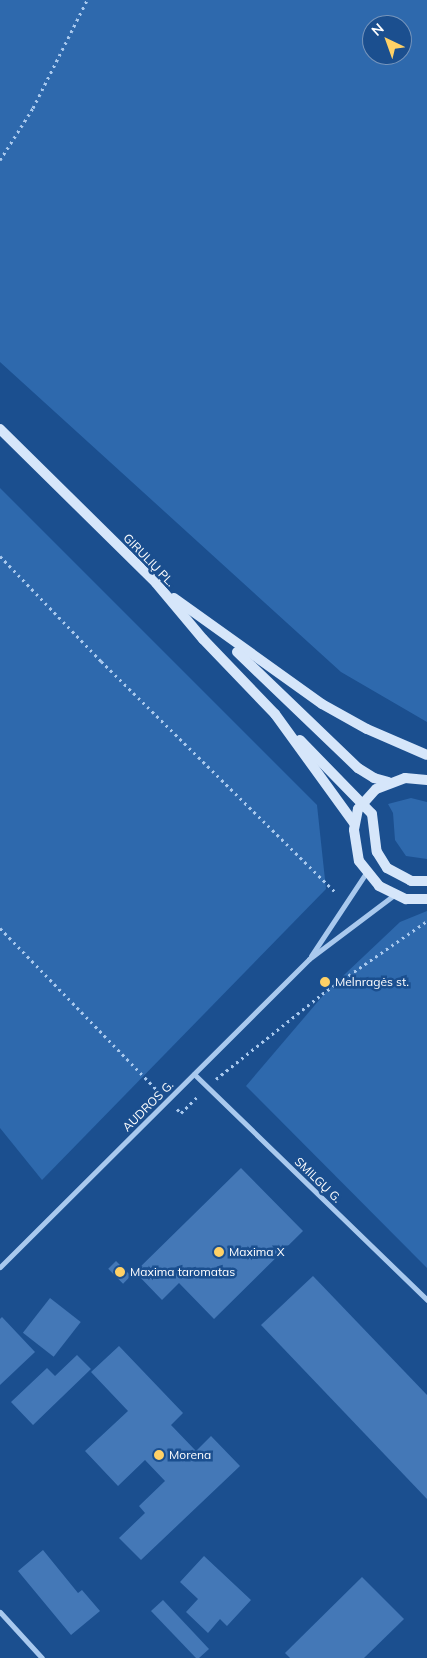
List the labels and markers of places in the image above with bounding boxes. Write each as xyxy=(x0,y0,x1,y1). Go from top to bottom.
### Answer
place label: Melnragės st. xyxy=(335,975,409,989)
marker: Melnragės st. xyxy=(319,976,331,988)
place label: Maxima X xyxy=(229,1245,284,1259)
marker: Maxima X xyxy=(213,1246,225,1258)
place label: Maxima taromatas xyxy=(130,1265,235,1279)
marker: Maxima taromatas xyxy=(114,1266,126,1278)
place label: Morena xyxy=(169,1448,211,1462)
marker: Morena xyxy=(153,1449,165,1461)

